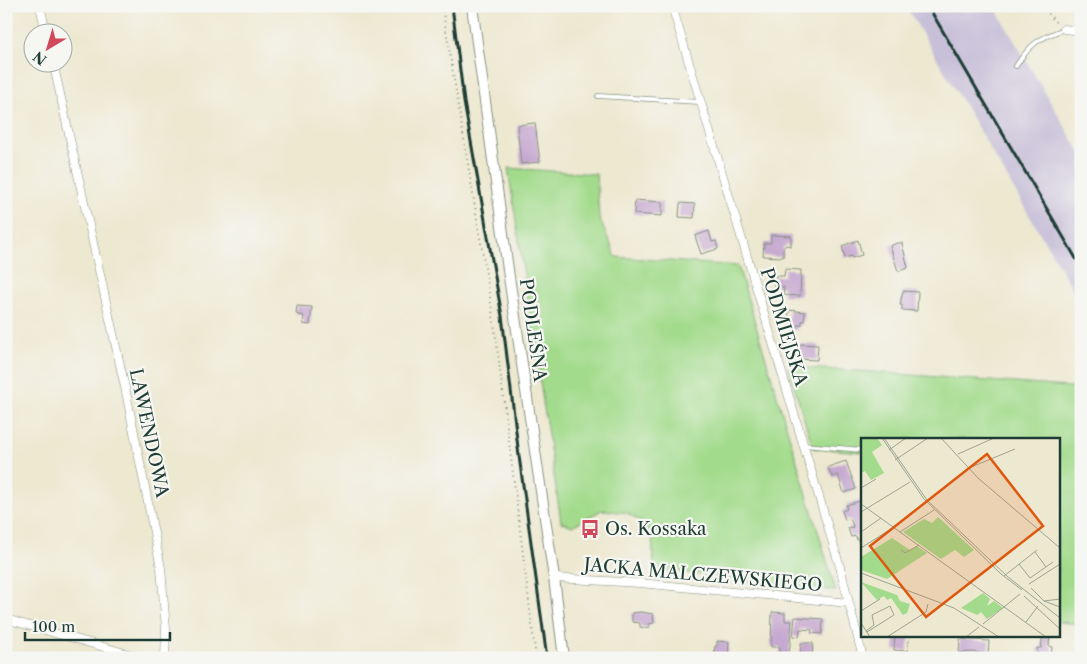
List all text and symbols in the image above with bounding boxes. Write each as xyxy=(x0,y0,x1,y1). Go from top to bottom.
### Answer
north arrow xyxy=(22,22,72,72)
text: N xyxy=(30,47,50,69)
street label: PODMIEJSKA xyxy=(755,265,813,390)
street label: PODLEŚNA xyxy=(515,277,552,384)
street label: LAWENDOWA xyxy=(125,366,174,500)
inset map xyxy=(861,438,1060,636)
bus stop icon: Os. Kossaka xyxy=(579,518,601,540)
place label: Os. Kossaka xyxy=(605,518,707,540)
street label: JACKA MALCZEWSKIEGO xyxy=(580,553,823,596)
scale bar xyxy=(25,609,170,641)
text: 100 m xyxy=(32,617,75,636)

